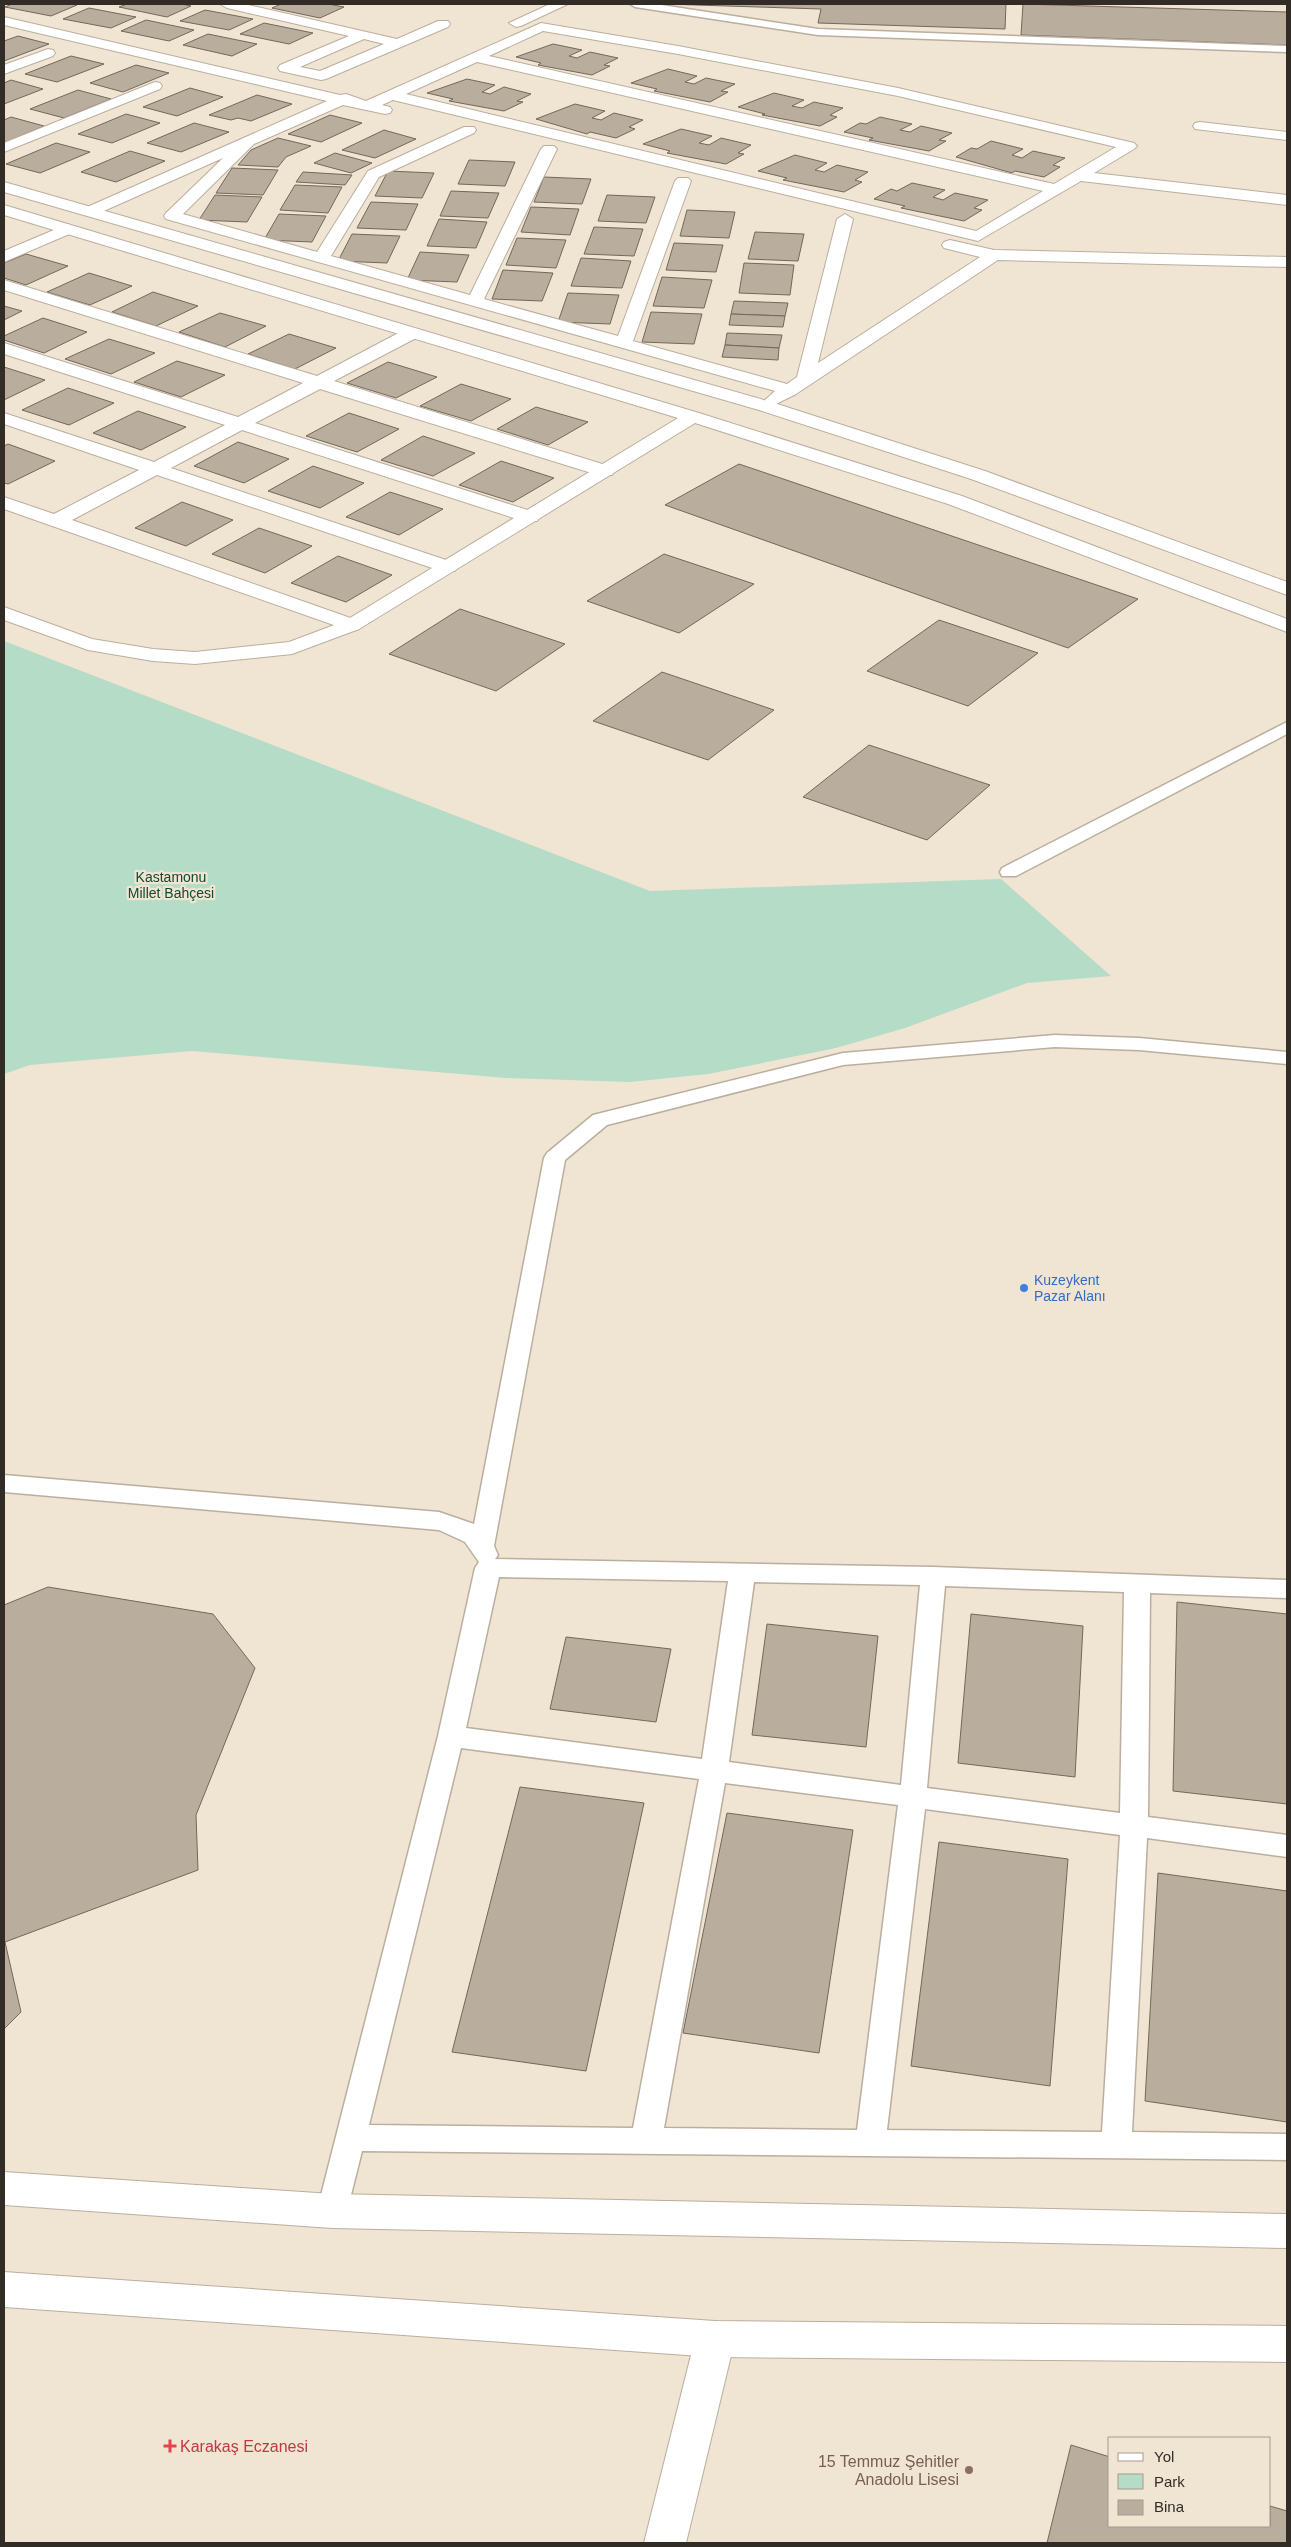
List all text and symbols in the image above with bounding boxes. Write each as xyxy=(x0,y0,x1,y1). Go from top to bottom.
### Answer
park label: Kastamonu Millet Bahçesi xyxy=(128,869,214,901)
place label: Kuzeykent Pazar Alanı xyxy=(1034,1272,1106,1304)
marker: Kuzeykent Pazar Alanı xyxy=(1018,1282,1030,1294)
legend xyxy=(1108,2437,1271,2527)
place label: Karakaş Eczanesi xyxy=(180,2438,308,2455)
marker: Karakaş Eczanesi xyxy=(164,2440,176,2452)
text: Yol xyxy=(1154,2448,1174,2465)
place label: 15 Temmuz Şehitler Anadolu Lisesi xyxy=(818,2453,960,2488)
marker: 15 Temmuz Şehitler Anadolu Lisesi xyxy=(963,2464,975,2476)
text: Park xyxy=(1154,2473,1185,2490)
text: Bina xyxy=(1154,2498,1185,2515)

